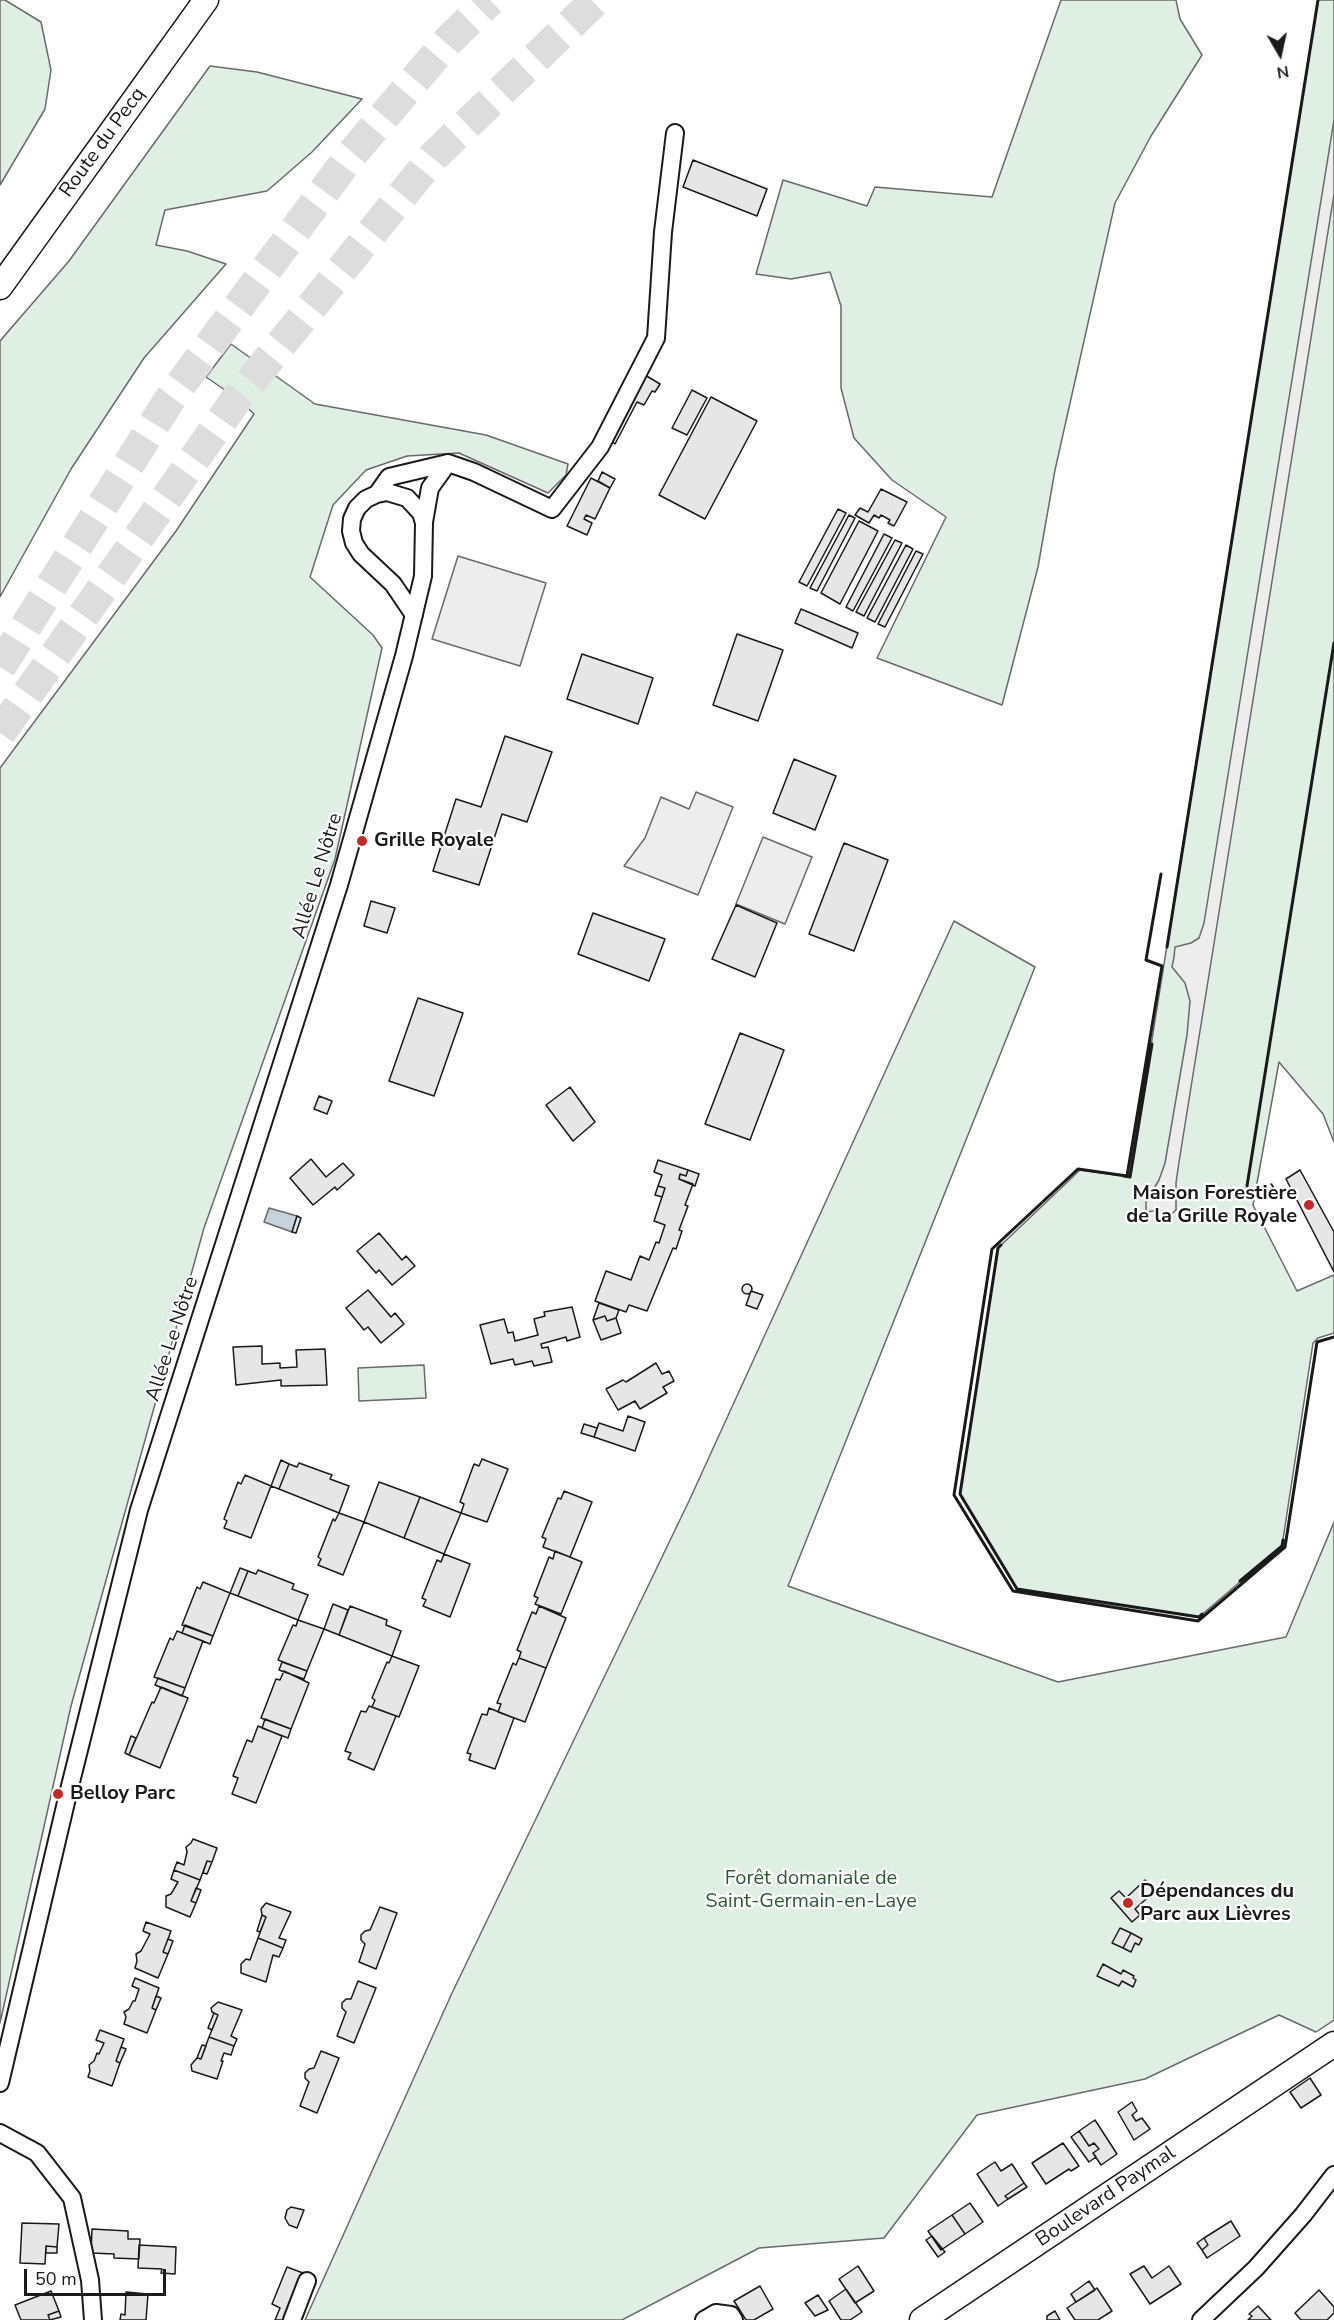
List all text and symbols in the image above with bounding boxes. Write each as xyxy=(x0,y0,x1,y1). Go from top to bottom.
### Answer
north arrow xyxy=(1250,24,1310,84)
text: N xyxy=(1275,60,1290,84)
street label: Route du Pecq xyxy=(55,83,151,203)
street label: Allée Le Nôtre xyxy=(288,810,348,942)
place label: Grille Royale xyxy=(374,829,494,853)
marker: Grille Royale xyxy=(355,834,369,848)
place label: Maison Forestière de la Grille Royale xyxy=(1126,1182,1297,1229)
marker: Maison Forestière de la Grille Royale xyxy=(1302,1198,1316,1212)
street label: Allée Le Nôtre xyxy=(142,1274,204,1404)
place label: Belloy Parc xyxy=(70,1782,175,1806)
marker: Belloy Parc xyxy=(51,1787,65,1801)
park label: Forêt domaniale de Saint-Germain-en-Laye xyxy=(705,1867,917,1914)
place label: Dépendances du Parc aux Lièvres xyxy=(1140,1880,1294,1927)
marker: Dépendances du Parc aux Lièvres xyxy=(1121,1896,1135,1910)
street label: Boulevard Paymal xyxy=(1032,2141,1180,2253)
scale bar xyxy=(27,2257,170,2295)
text: 50 m xyxy=(35,2267,77,2291)

